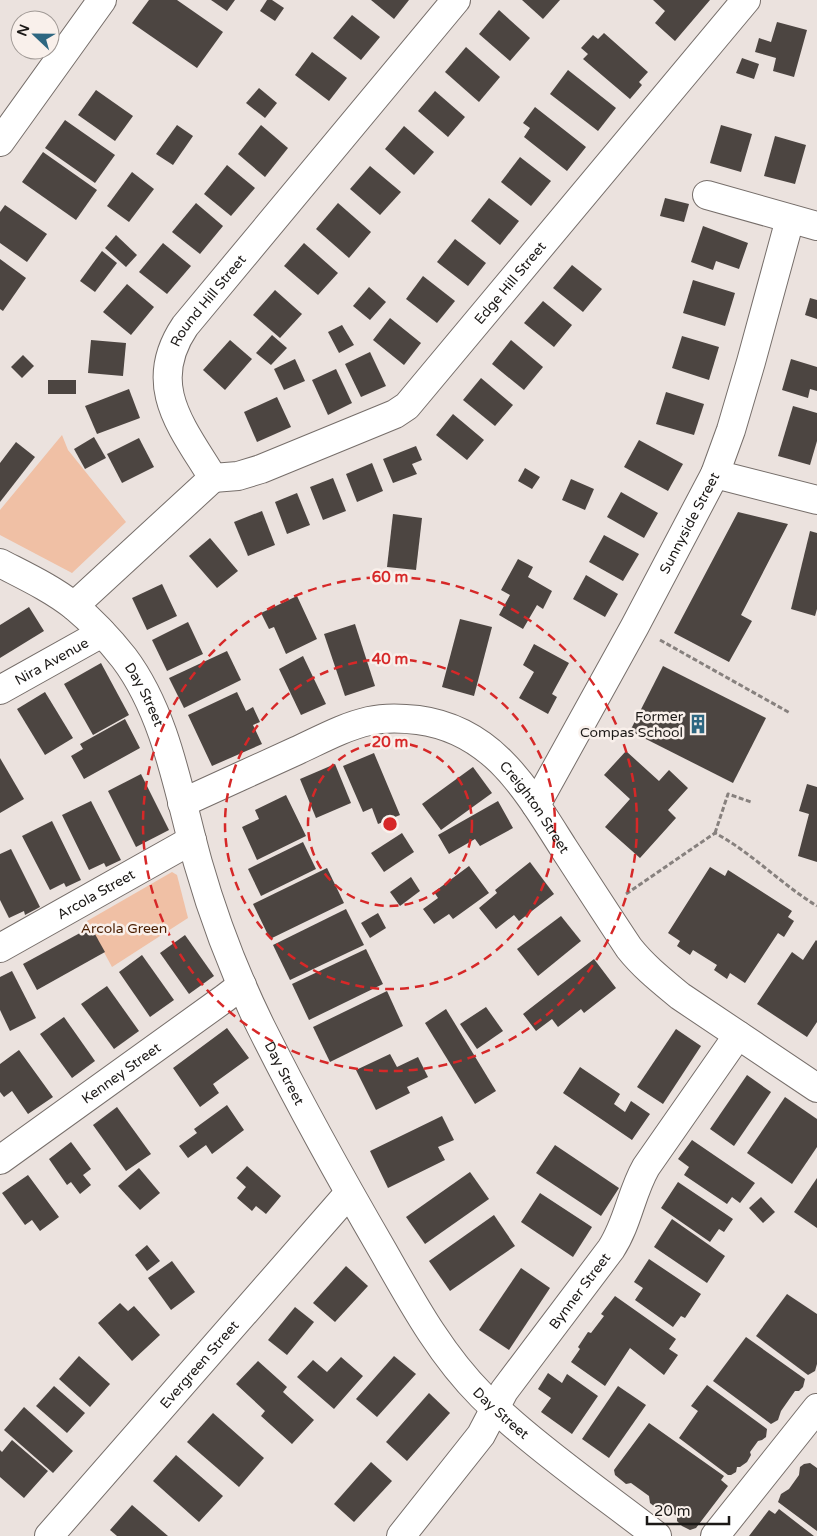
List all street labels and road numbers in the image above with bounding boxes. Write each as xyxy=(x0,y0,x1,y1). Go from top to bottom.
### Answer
street label: Edge Hill Street xyxy=(471,237,550,328)
street label: Round Hill Street xyxy=(166,251,250,349)
street label: Sunnyside Street xyxy=(656,469,723,577)
street label: Nira Avenue xyxy=(12,634,91,689)
street label: Day Street xyxy=(121,659,168,729)
street label: Creighton Street xyxy=(496,757,574,857)
street label: Arcola Street xyxy=(54,865,138,923)
street label: Kenney Street xyxy=(78,1038,164,1107)
street label: Day Street xyxy=(261,1038,309,1108)
street label: Bynner Street xyxy=(545,1249,614,1332)
street label: Evergreen Street xyxy=(156,1316,243,1412)
street label: Day Street xyxy=(469,1384,533,1443)

